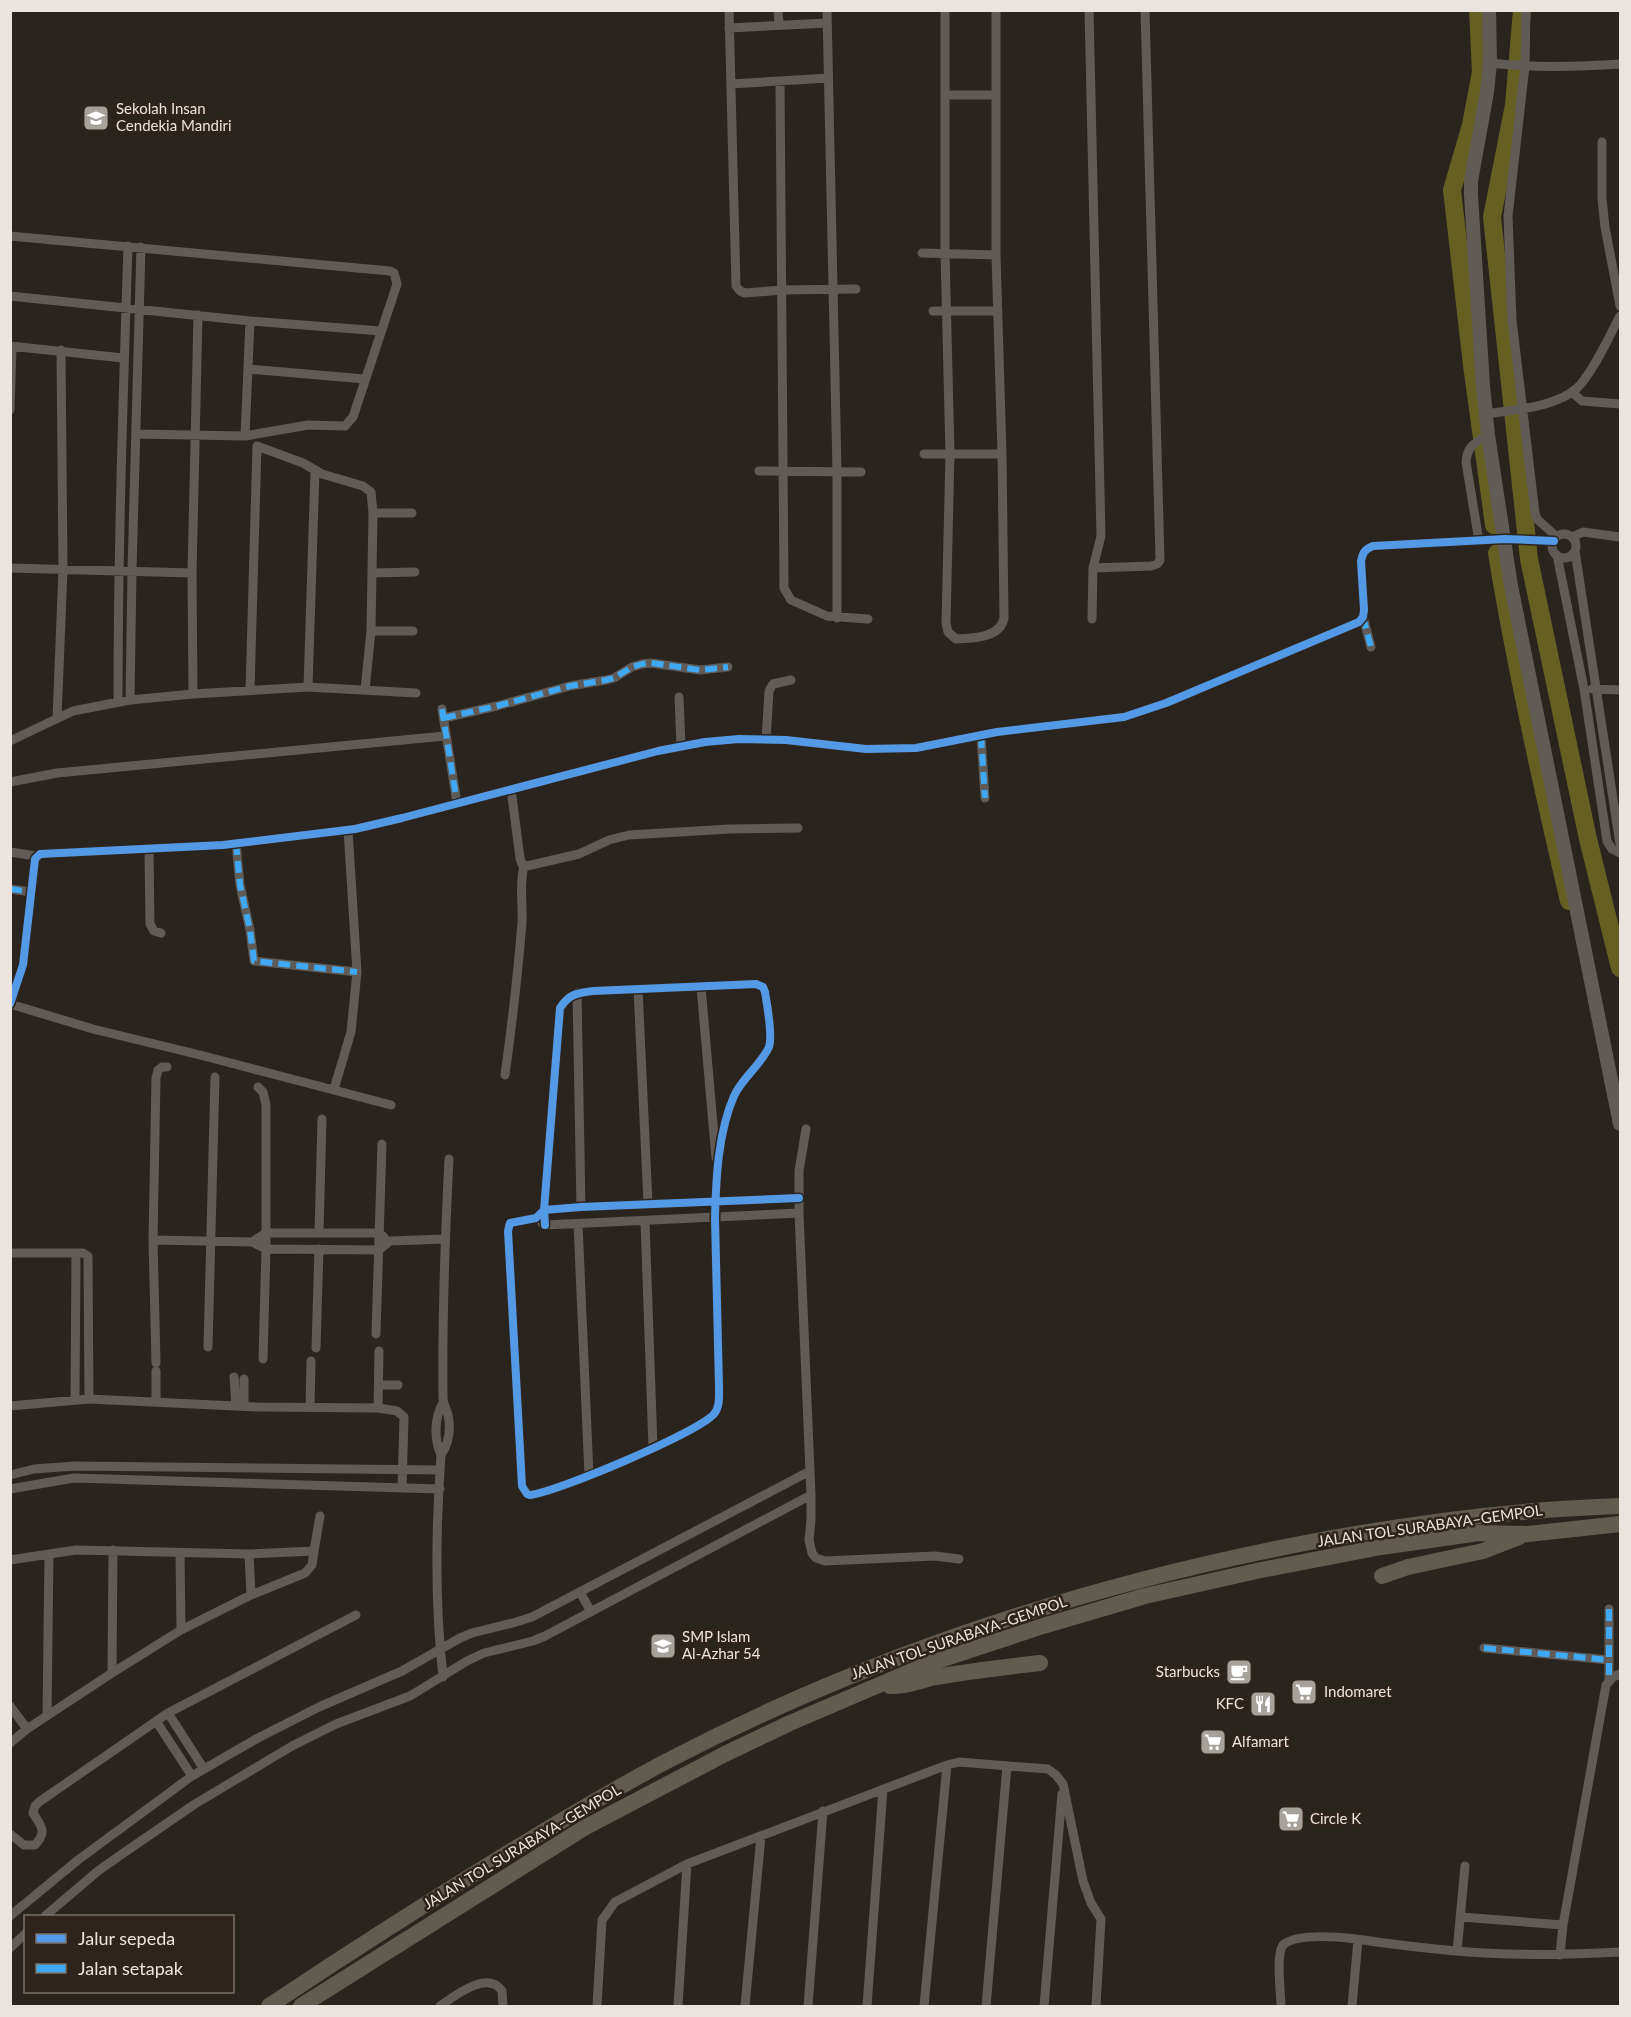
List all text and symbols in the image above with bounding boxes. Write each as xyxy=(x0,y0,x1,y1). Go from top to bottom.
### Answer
place label: Sekolah Insan Cendekia Mandiri xyxy=(116,99,232,134)
school or university icon: Sekolah Insan Cendekia Mandiri xyxy=(81,103,111,133)
street label: JALAN TOL SURABAYA–GEMPOL xyxy=(1316,1500,1544,1550)
street label: JALAN TOL SURABAYA–GEMPOL xyxy=(848,1591,1069,1683)
place label: SMP Islam Al-Azhar 54 xyxy=(682,1627,761,1662)
school or university icon: SMP Islam Al-Azhar 54 xyxy=(648,1631,678,1661)
cafe icon: Starbucks xyxy=(1224,1657,1254,1687)
place label: Starbucks xyxy=(1156,1662,1220,1680)
supermarket icon: Indomaret xyxy=(1289,1677,1319,1707)
place label: Indomaret xyxy=(1324,1682,1392,1700)
restaurant icon: KFC xyxy=(1248,1689,1278,1719)
place label: KFC xyxy=(1216,1694,1244,1712)
supermarket icon: Alfamart xyxy=(1198,1727,1228,1757)
place label: Alfamart xyxy=(1232,1732,1290,1750)
street label: JALAN TOL SURABAYA–GEMPOL xyxy=(419,1780,624,1912)
supermarket icon: Circle K xyxy=(1276,1804,1306,1834)
place label: Circle K xyxy=(1310,1809,1361,1827)
legend xyxy=(24,1915,234,1993)
text: Jalur sepeda xyxy=(78,1927,175,1949)
text: Jalan setapak xyxy=(78,1957,184,1979)

